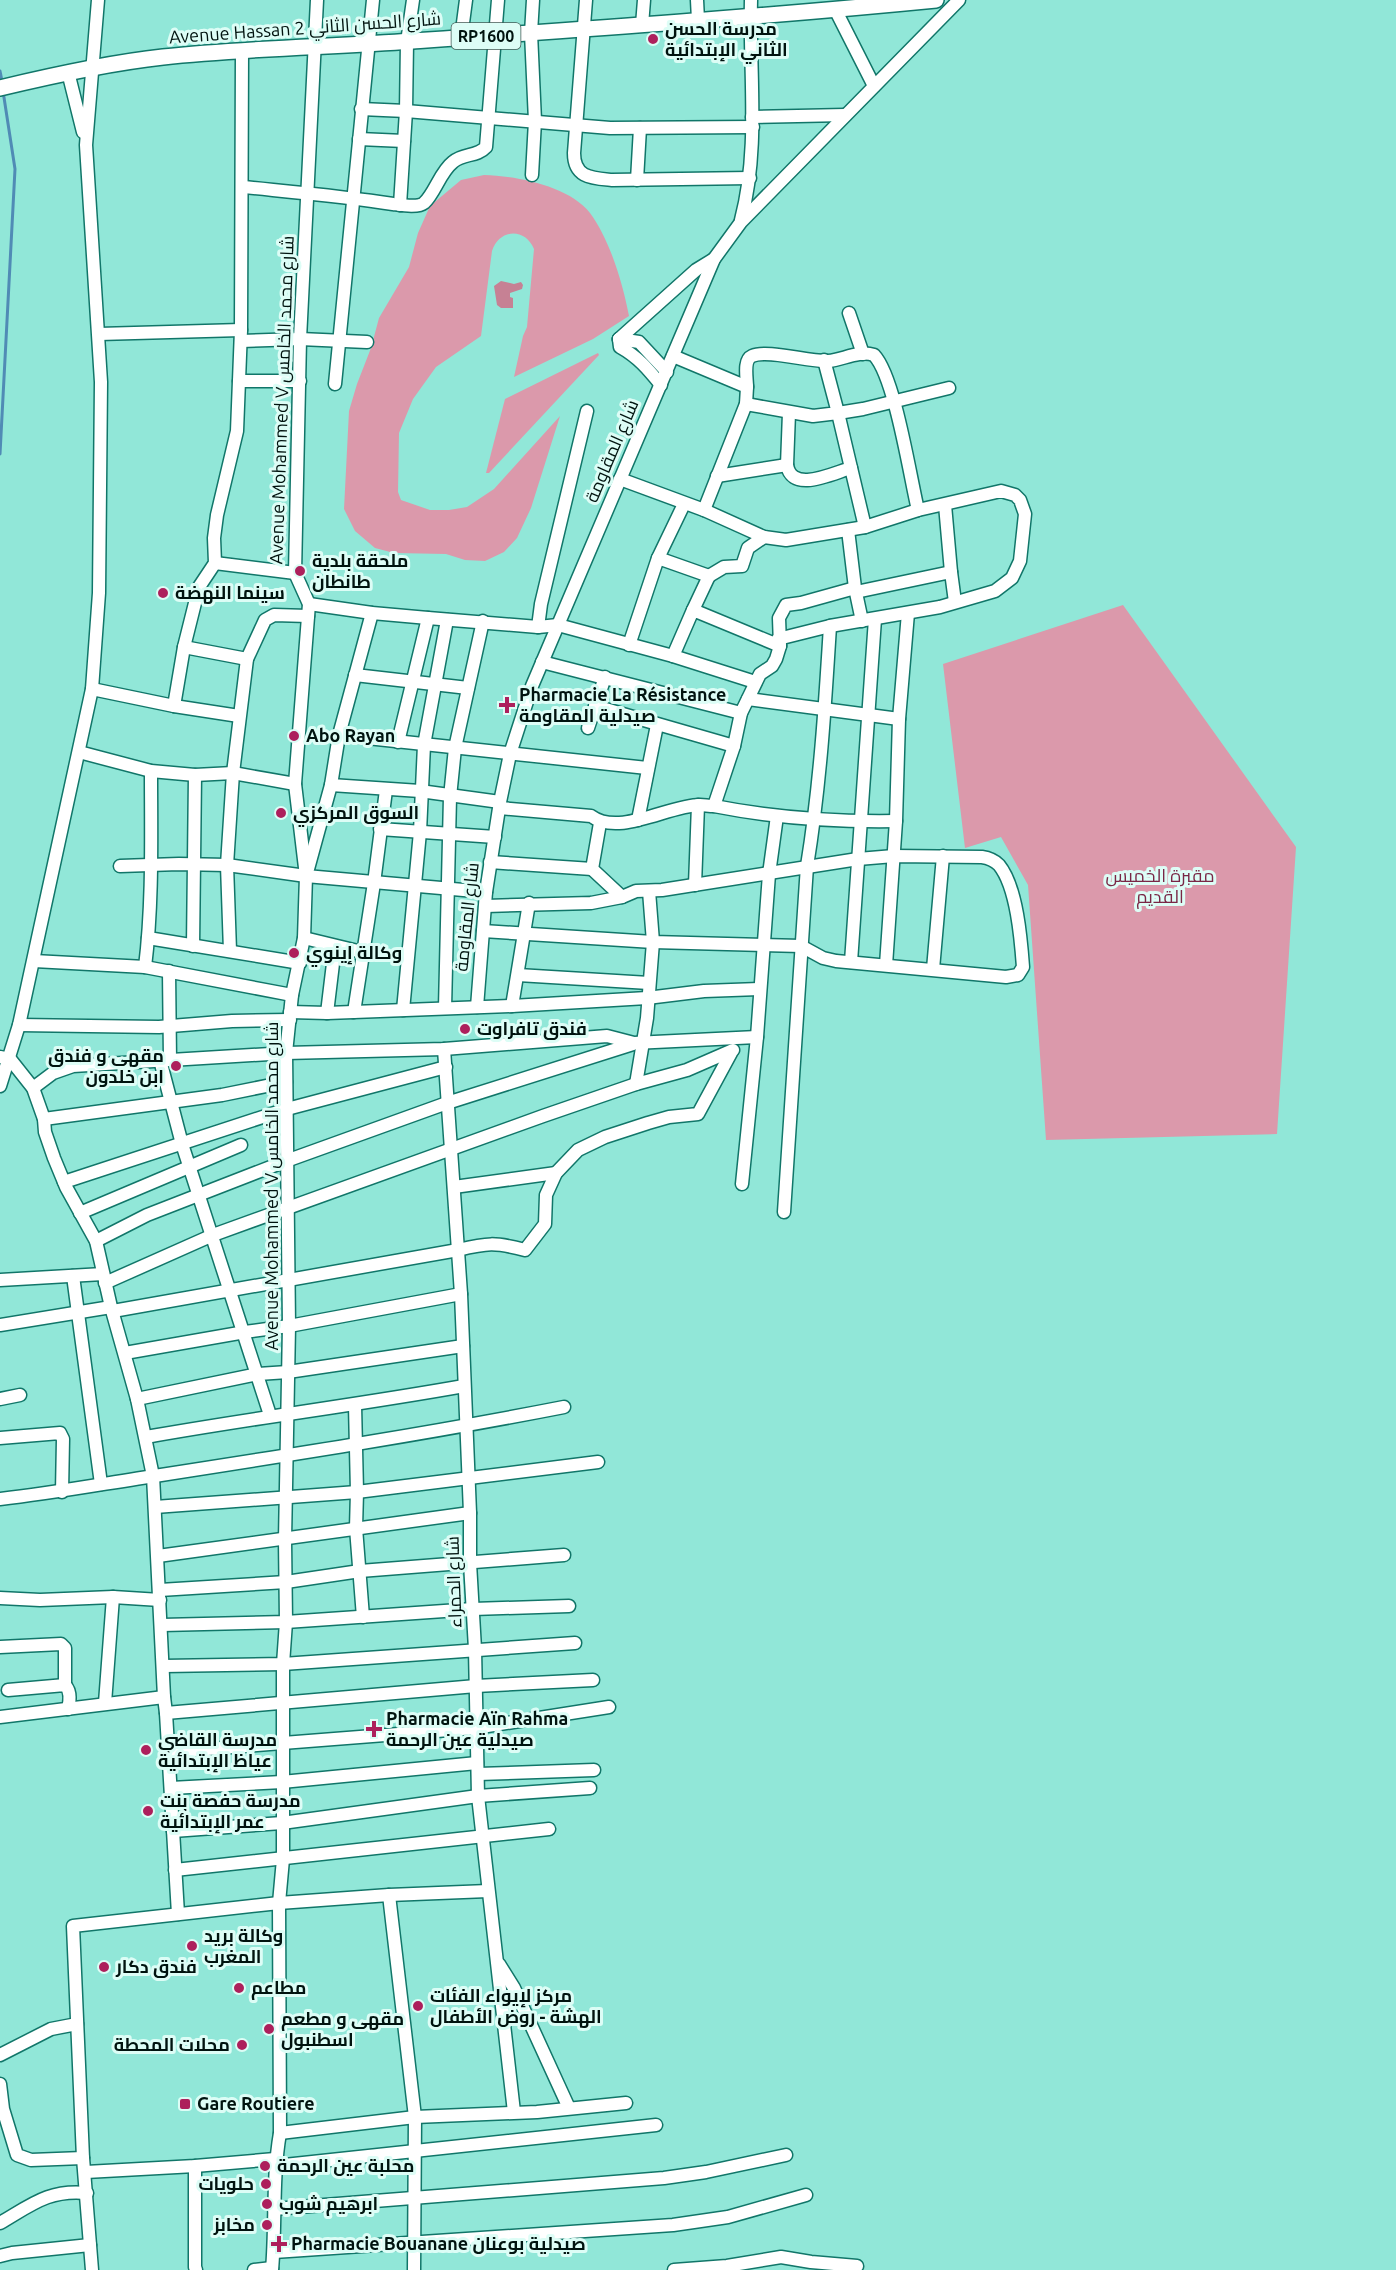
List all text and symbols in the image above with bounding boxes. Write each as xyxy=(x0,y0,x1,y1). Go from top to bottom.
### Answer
street label: Avenue Hassan 2 شارع الحسن الثاني xyxy=(168,8,442,51)
place label: مدرسة الحسن الثاني الإبتدائية xyxy=(665,18,788,65)
road number: RP1600 xyxy=(452,23,520,49)
marker: مدرسة الحسن الثاني الإبتدائية xyxy=(646,32,660,46)
street label: Avenue Mohammed V شارع محمد الخامس xyxy=(265,235,300,565)
street label: شارع المقاومة xyxy=(580,396,644,506)
place label: ملحقة بلدية طانطان xyxy=(312,550,408,592)
marker: ملحقة بلدية طانطان xyxy=(293,564,307,578)
place label: سينما النهضة xyxy=(175,582,285,604)
marker: سينما النهضة xyxy=(156,586,170,600)
place label: Pharmacie La Résistance صيدلية المقاومة xyxy=(519,684,726,727)
marker: Pharmacie La Résistance صيدلية المقاومة xyxy=(500,698,514,712)
place label: Abo Rayan xyxy=(306,725,395,745)
marker: Abo Rayan xyxy=(287,729,301,743)
place label: السوق المركزي xyxy=(293,802,419,827)
marker: السوق المركزي xyxy=(274,806,288,820)
street label: شارع المقاومة xyxy=(450,861,485,973)
park label: مقبرة الخميس القديم xyxy=(1106,865,1214,909)
place label: وكالة إينوي xyxy=(306,942,402,967)
marker: وكالة إينوي xyxy=(287,946,301,960)
place label: فندق تافراوت xyxy=(477,1018,587,1040)
street label: Avenue Mohammed V شارع محمد الخامس xyxy=(261,1022,284,1350)
marker: فندق تافراوت xyxy=(458,1022,472,1036)
place label: مقهى و فندق ابن خلدون xyxy=(48,1045,164,1088)
marker: مقهى و فندق ابن خلدون xyxy=(169,1059,183,1073)
street label: شارع الحمراء xyxy=(441,1536,468,1628)
place label: Pharmacie Aïn Rahma صيدلية عين الرحمة xyxy=(386,1708,568,1751)
marker: Pharmacie Aïn Rahma صيدلية عين الرحمة xyxy=(367,1722,381,1736)
place label: مدرسة القاضي عياظ الإبتدائية xyxy=(158,1729,277,1773)
marker: مدرسة القاضي عياظ الإبتدائية xyxy=(139,1743,153,1757)
place label: مدرسة حفصة بنت عمر الإبتدائية xyxy=(160,1790,301,1834)
marker: مدرسة حفصة بنت عمر الإبتدائية xyxy=(141,1804,155,1818)
place label: وكالة بريد المغرب xyxy=(204,1925,283,1968)
marker: وكالة بريد المغرب xyxy=(185,1939,199,1953)
place label: فندق دكار xyxy=(115,1956,197,1978)
marker: فندق دكار xyxy=(97,1960,111,1974)
place label: مطاعم xyxy=(251,1977,306,2000)
marker: مطاعم xyxy=(232,1981,246,1995)
place label: مركز لإيواء الفئات الهشة - روض الأطفال xyxy=(430,1985,602,2028)
marker: مركز لإيواء الفئات الهشة - روض الأطفال xyxy=(411,1999,425,2013)
place label: مقهى و مطعم اسطنبول xyxy=(281,2008,404,2051)
marker: مقهى و مطعم اسطنبول xyxy=(262,2022,276,2036)
place label: محلات المحطة xyxy=(114,2034,230,2054)
marker: محلات المحطة xyxy=(235,2038,249,2052)
place label: Gare Routiere xyxy=(197,2093,315,2113)
marker: Gare Routiere xyxy=(178,2097,192,2111)
place label: محلبة عين الرحمة xyxy=(277,2155,414,2177)
marker: محلبة عين الرحمة xyxy=(258,2159,272,2173)
place label: حلويات xyxy=(198,2173,254,2195)
marker: حلويات xyxy=(259,2177,273,2191)
place label: ابرهيم شوب xyxy=(279,2193,378,2216)
marker: ابرهيم شوب xyxy=(260,2197,274,2211)
place label: مخابز xyxy=(213,2214,255,2236)
marker: مخابز xyxy=(260,2218,274,2232)
place label: Pharmacie Bouanane صيدلية بوعنان xyxy=(291,2233,586,2255)
marker: Pharmacie Bouanane صيدلية بوعنان xyxy=(272,2237,286,2251)

